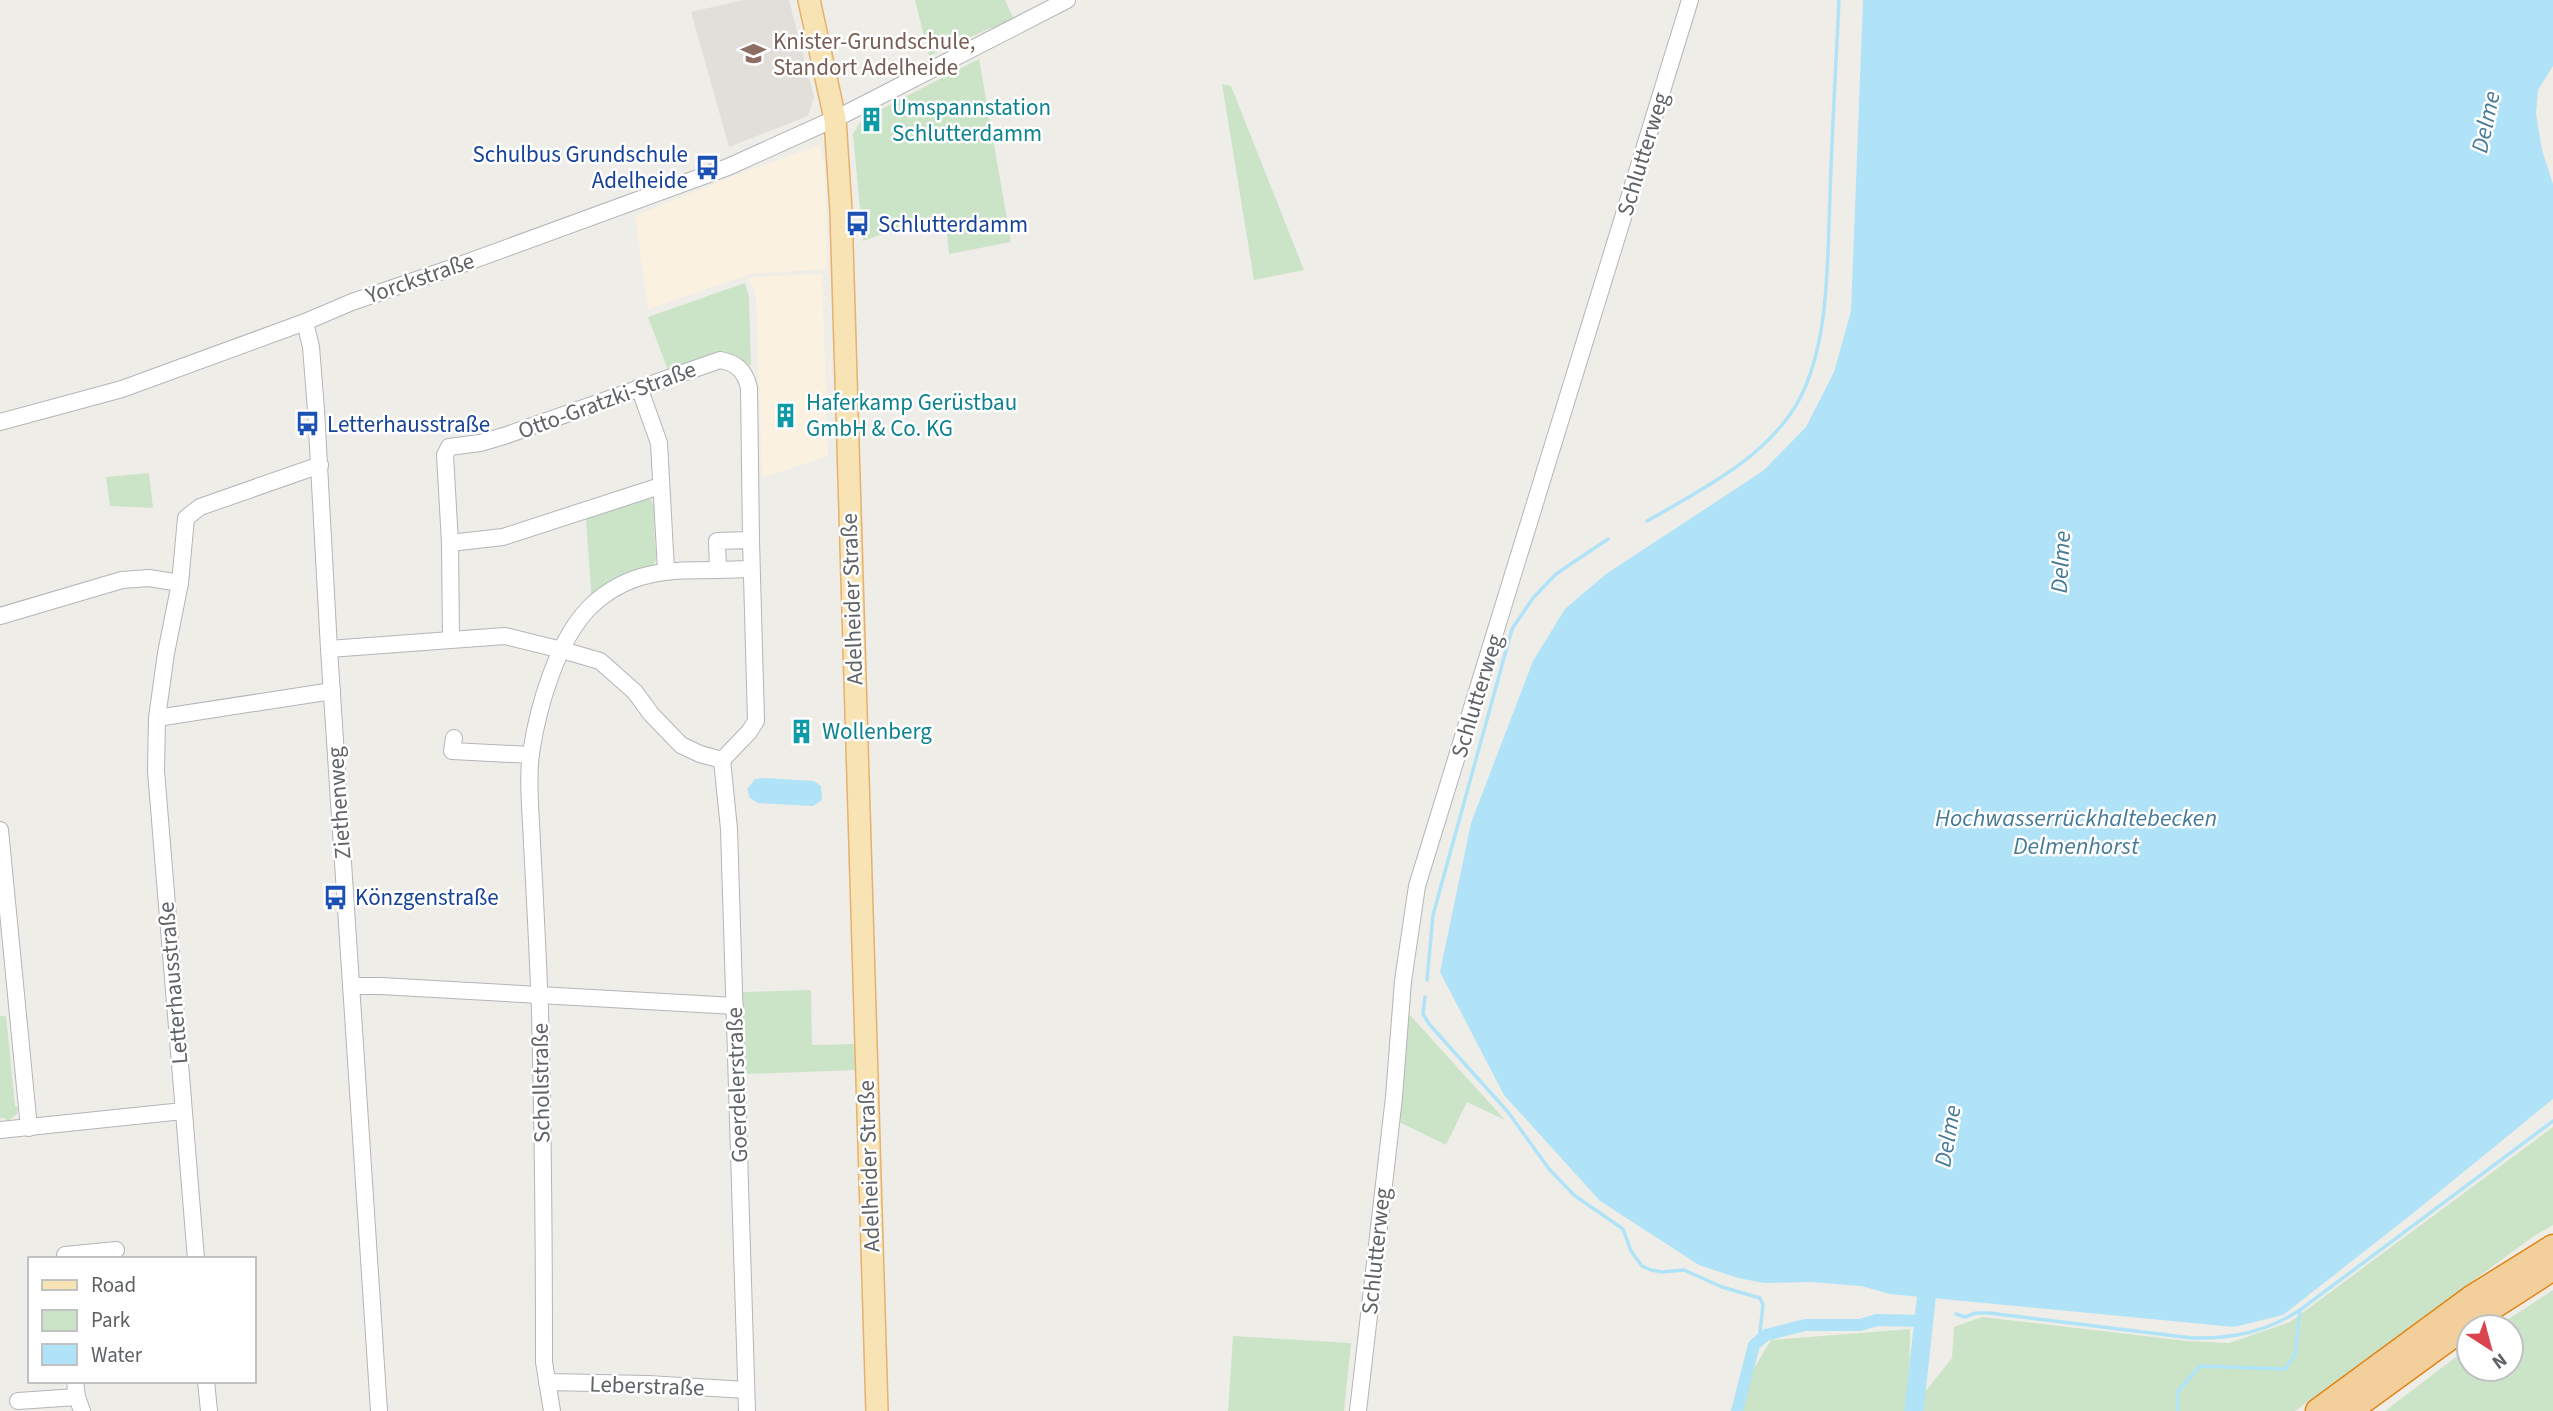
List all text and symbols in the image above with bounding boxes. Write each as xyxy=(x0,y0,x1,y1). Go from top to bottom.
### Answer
place label: Knister-Grundschule, Standort Adelheide xyxy=(773,25,975,84)
school or university icon: Knister-Grundschule, Standort Adelheide xyxy=(739,40,767,68)
street label: Schlutterweg xyxy=(1609,88,1678,220)
water label: Delme xyxy=(2462,88,2510,156)
place label: Umspannstation Schlutterdamm xyxy=(892,91,1051,150)
building icon: Umspannstation Schlutterdamm xyxy=(858,106,886,134)
place label: Schulbus Grundschule Adelheide xyxy=(472,138,688,197)
bus stop icon: Schulbus Grundschule Adelheide xyxy=(694,153,722,181)
place label: Schlutterdamm xyxy=(878,208,1028,241)
bus stop icon: Schlutterdamm xyxy=(844,210,872,238)
street label: Yorckstraße xyxy=(360,244,479,312)
street label: Otto-Gratzki-Straße xyxy=(513,352,701,448)
place label: Haferkamp Gerüstbau GmbH & Co. KG xyxy=(806,386,1017,445)
building icon: Haferkamp Gerüstbau GmbH & Co. KG xyxy=(772,401,800,429)
place label: Letterhausstraße xyxy=(327,408,490,441)
bus stop icon: Letterhausstraße xyxy=(293,410,321,438)
street label: Adelheider Straße xyxy=(833,512,871,686)
water label: Delme xyxy=(2042,530,2080,594)
street label: Schlutterweg xyxy=(1443,630,1512,762)
place label: Wollenberg xyxy=(822,715,932,748)
building icon: Wollenberg xyxy=(788,717,816,745)
street label: Ziethenweg xyxy=(319,745,359,860)
water label: Hochwasserrückhaltebecken Delmenhorst xyxy=(1935,801,2217,864)
place label: Könzgenstraße xyxy=(355,881,499,914)
bus stop icon: Könzgenstraße xyxy=(321,883,349,911)
street label: Letterhausstraße xyxy=(149,900,197,1066)
street label: Goerdelerstraße xyxy=(718,1007,756,1163)
street label: Schollstraße xyxy=(523,1023,559,1143)
street label: Adelheider Straße xyxy=(850,1079,888,1253)
water label: Delme xyxy=(1925,1102,1971,1170)
street label: Schlutterweg xyxy=(1353,1185,1399,1316)
legend xyxy=(28,1257,256,1383)
text: Road xyxy=(91,1270,136,1300)
text: Park xyxy=(91,1305,131,1335)
north arrow xyxy=(2455,1313,2525,1383)
text: Water xyxy=(91,1340,143,1370)
text: N xyxy=(2486,1346,2512,1375)
street label: Leberstraße xyxy=(589,1368,705,1404)

